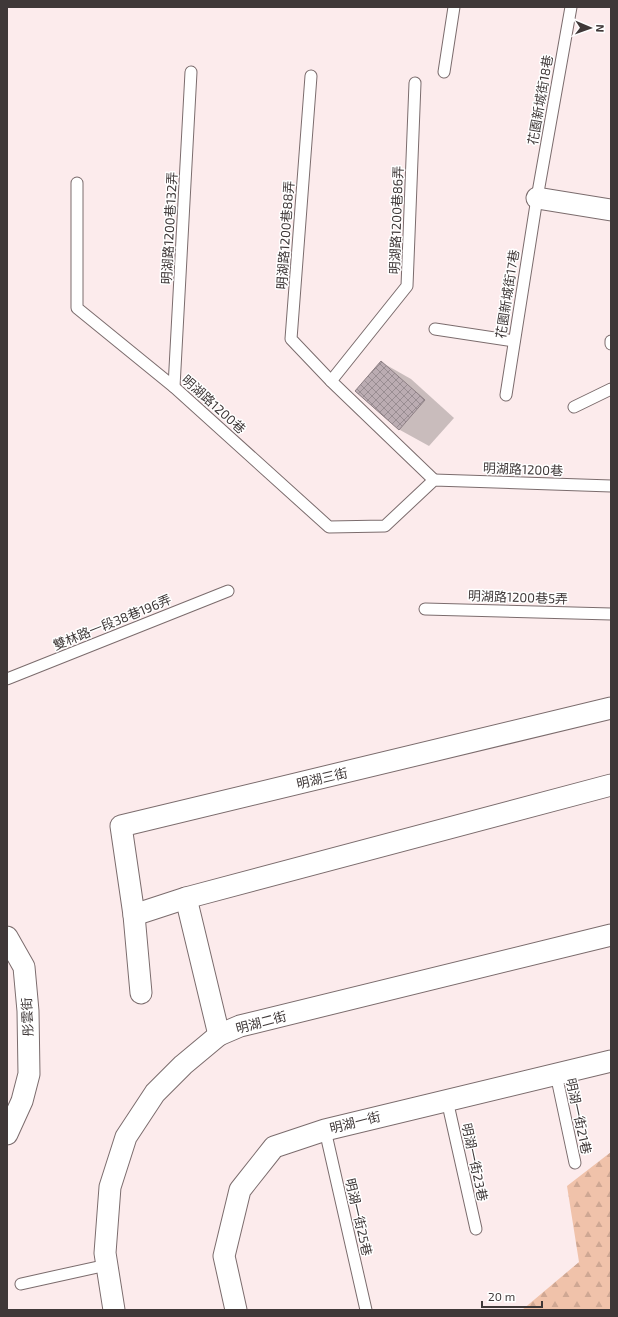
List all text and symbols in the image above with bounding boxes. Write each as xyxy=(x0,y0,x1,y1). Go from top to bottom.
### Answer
north arrow xyxy=(570,8,610,48)
text: N xyxy=(594,24,607,33)
street label: 花園新城街18巷 xyxy=(524,54,556,146)
street label: 明湖路1200巷86弄 xyxy=(386,166,406,274)
street label: 明湖路1200巷132弄 xyxy=(158,171,180,285)
street label: 明湖路1200巷88弄 xyxy=(273,180,297,290)
street label: 花園新城街17巷 xyxy=(492,248,522,340)
street label: 明湖路1200巷 xyxy=(179,371,249,437)
street label: 明湖路1200巷 xyxy=(483,460,563,478)
street label: 明湖路1200巷5弄 xyxy=(468,587,568,607)
street label: 雙林路一段38巷196弄 xyxy=(51,591,173,653)
street label: 明湖三街 xyxy=(295,764,349,792)
street label: 彤雲街 xyxy=(18,997,36,1037)
street label: 明湖二街 xyxy=(234,1008,288,1036)
street label: 明湖一街21巷 xyxy=(563,1076,595,1156)
street label: 明湖一街 xyxy=(328,1108,382,1136)
street label: 明湖一街23巷 xyxy=(459,1121,491,1203)
street label: 明湖一街25巷 xyxy=(342,1177,376,1257)
scale bar xyxy=(482,1283,542,1309)
text: 20 m xyxy=(488,1289,515,1303)

